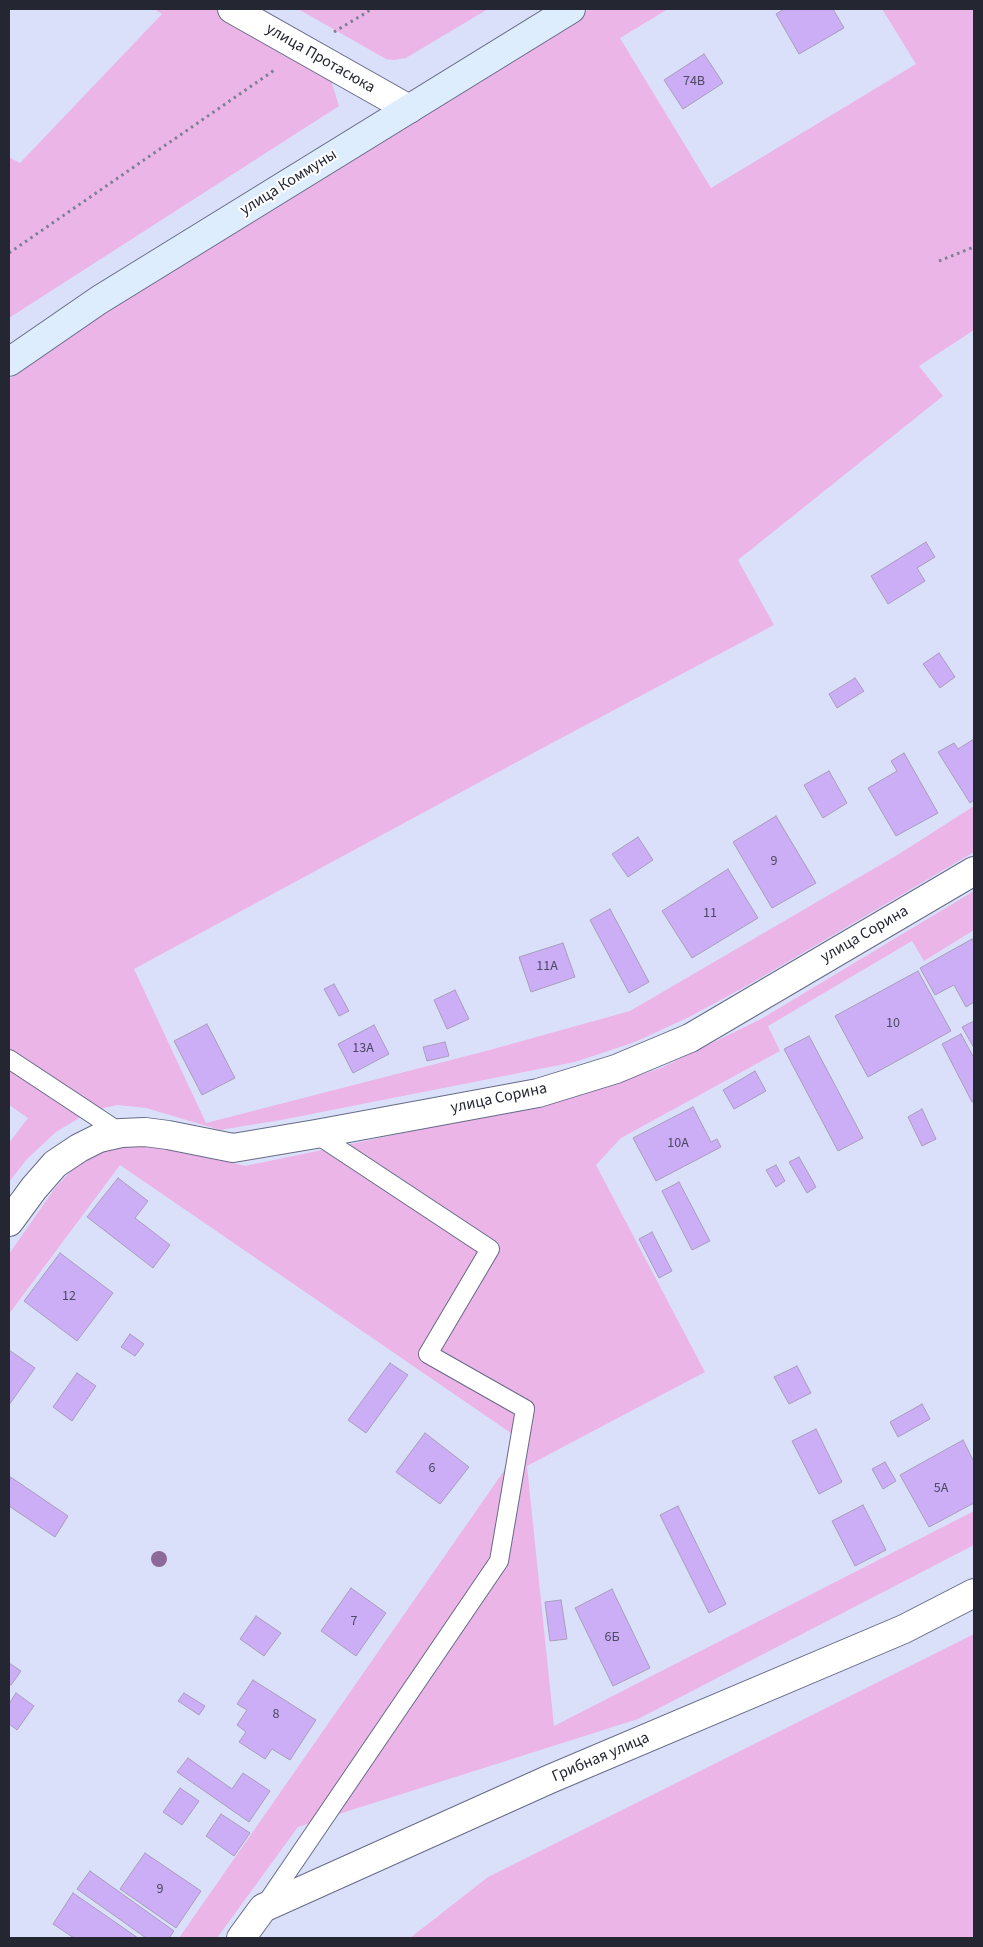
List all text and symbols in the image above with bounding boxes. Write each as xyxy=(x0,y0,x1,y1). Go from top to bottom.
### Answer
street label: улица Протасюка xyxy=(262,20,378,98)
house number: 74В xyxy=(683,74,705,90)
street label: улица Коммуны xyxy=(237,146,341,220)
house number: 9 xyxy=(771,854,777,870)
street label: улица Сорина xyxy=(818,902,912,968)
house number: 11 xyxy=(703,906,717,922)
house number: 11А xyxy=(536,959,558,975)
house number: 10 xyxy=(886,1016,900,1032)
house number: 13А xyxy=(352,1041,374,1057)
street label: улица Сорина xyxy=(449,1079,549,1119)
house number: 10А xyxy=(667,1136,689,1152)
house number: 12 xyxy=(62,1289,76,1305)
house number: 6 xyxy=(429,1461,435,1477)
house number: 5А xyxy=(934,1481,948,1497)
house number: 7 xyxy=(351,1614,357,1630)
house number: 6Б xyxy=(604,1630,620,1646)
house number: 8 xyxy=(273,1707,279,1723)
street label: Грибная улица xyxy=(549,1729,653,1787)
house number: 9 xyxy=(157,1882,163,1898)

